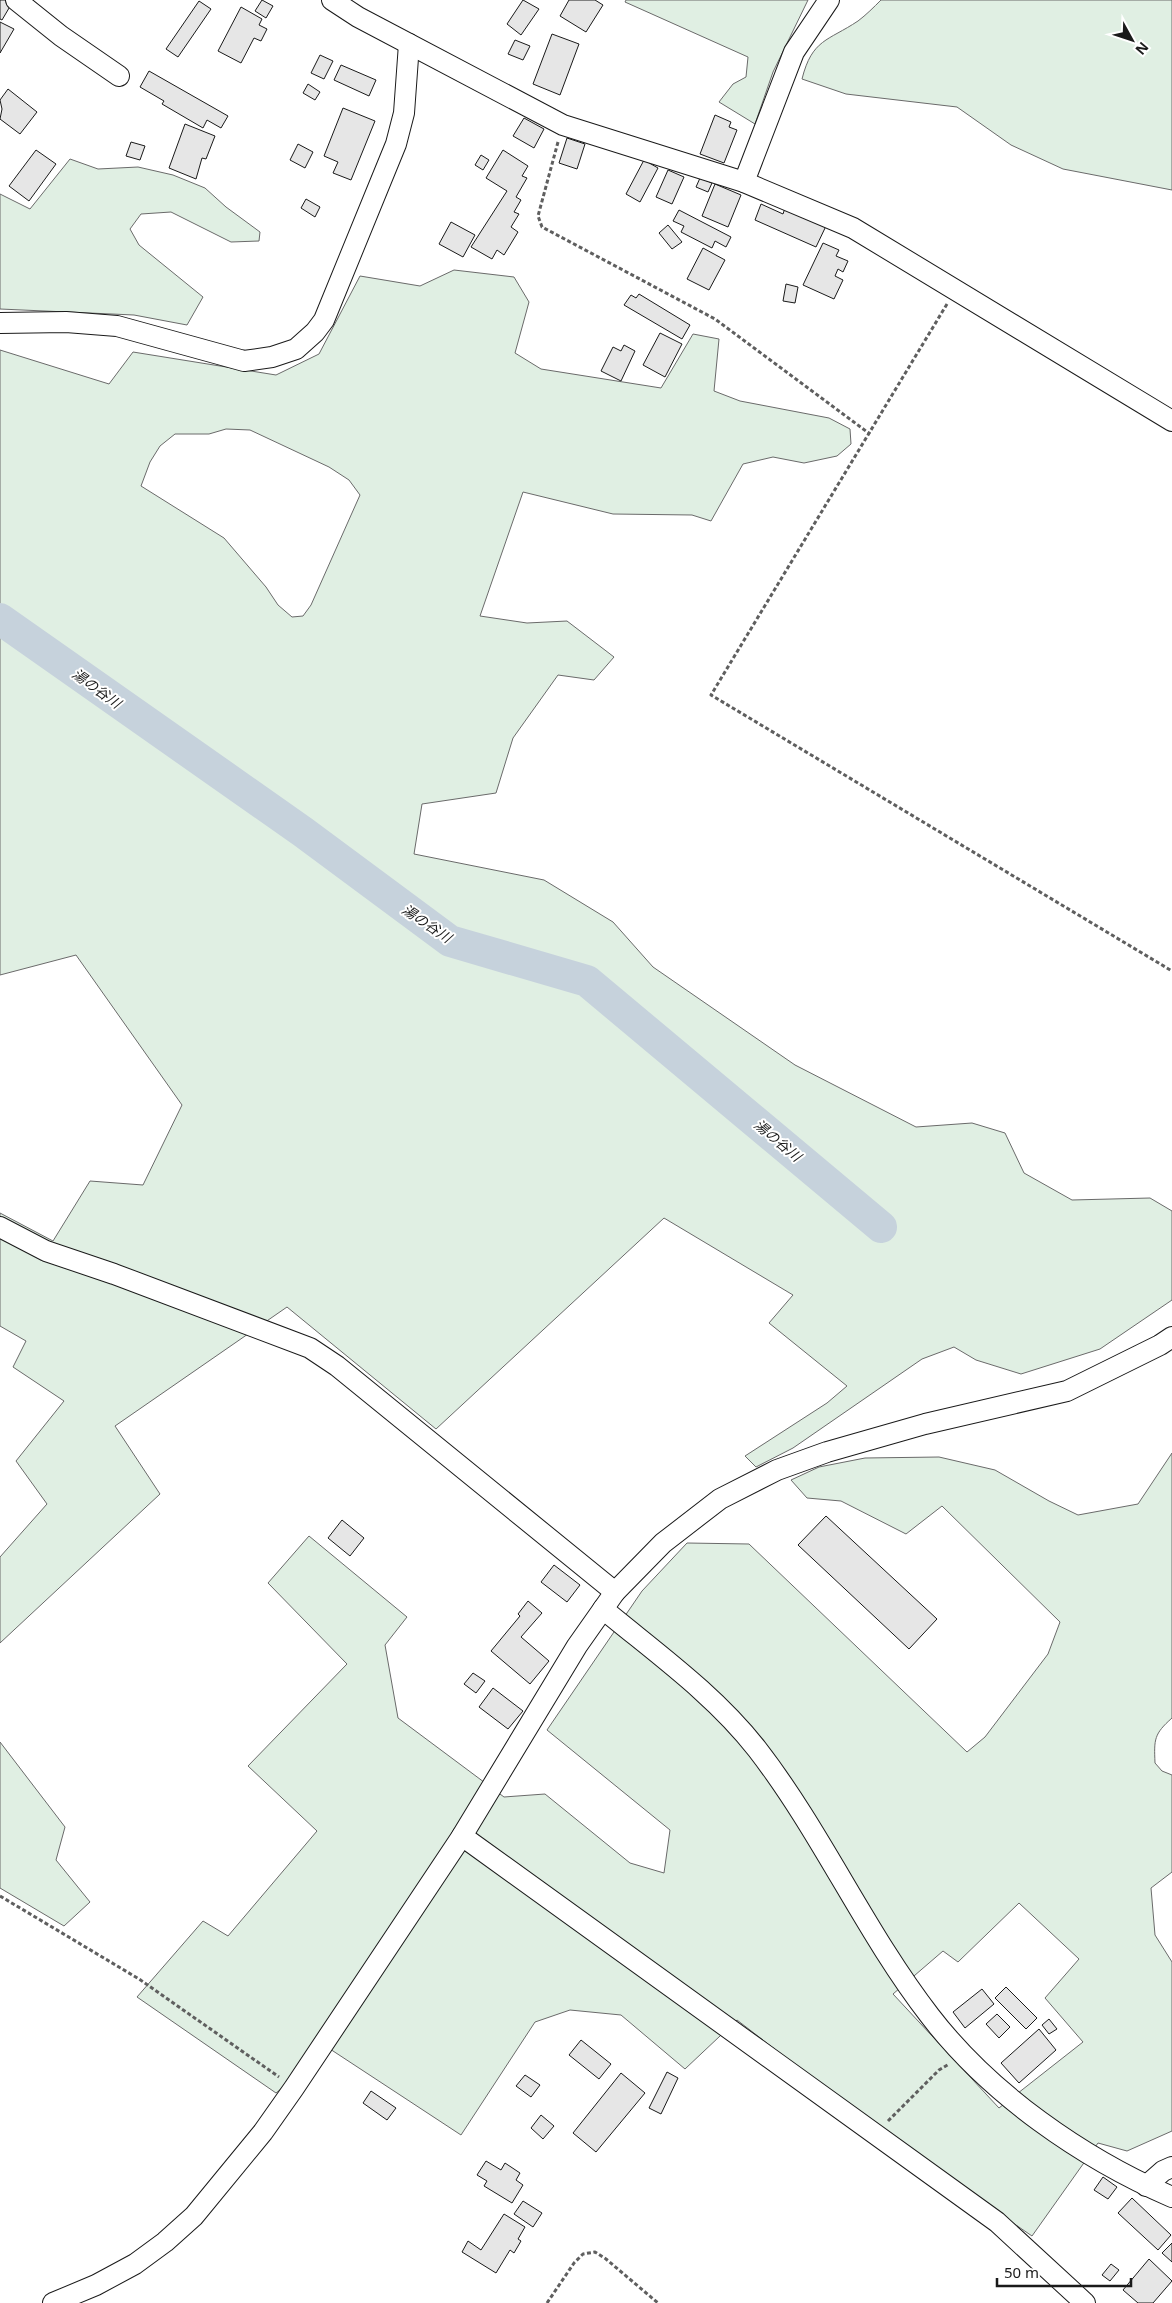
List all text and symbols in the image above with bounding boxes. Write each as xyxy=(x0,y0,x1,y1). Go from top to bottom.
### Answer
north arrow xyxy=(1107,15,1157,65)
text: N xyxy=(1131,38,1153,59)
water label: 湯の谷川 xyxy=(69,664,127,713)
water label: 湯の谷川 xyxy=(398,899,457,948)
water label: 湯の谷川 xyxy=(750,1115,807,1167)
scale bar xyxy=(997,2256,1131,2288)
text: 50 m xyxy=(1004,2262,1039,2282)

